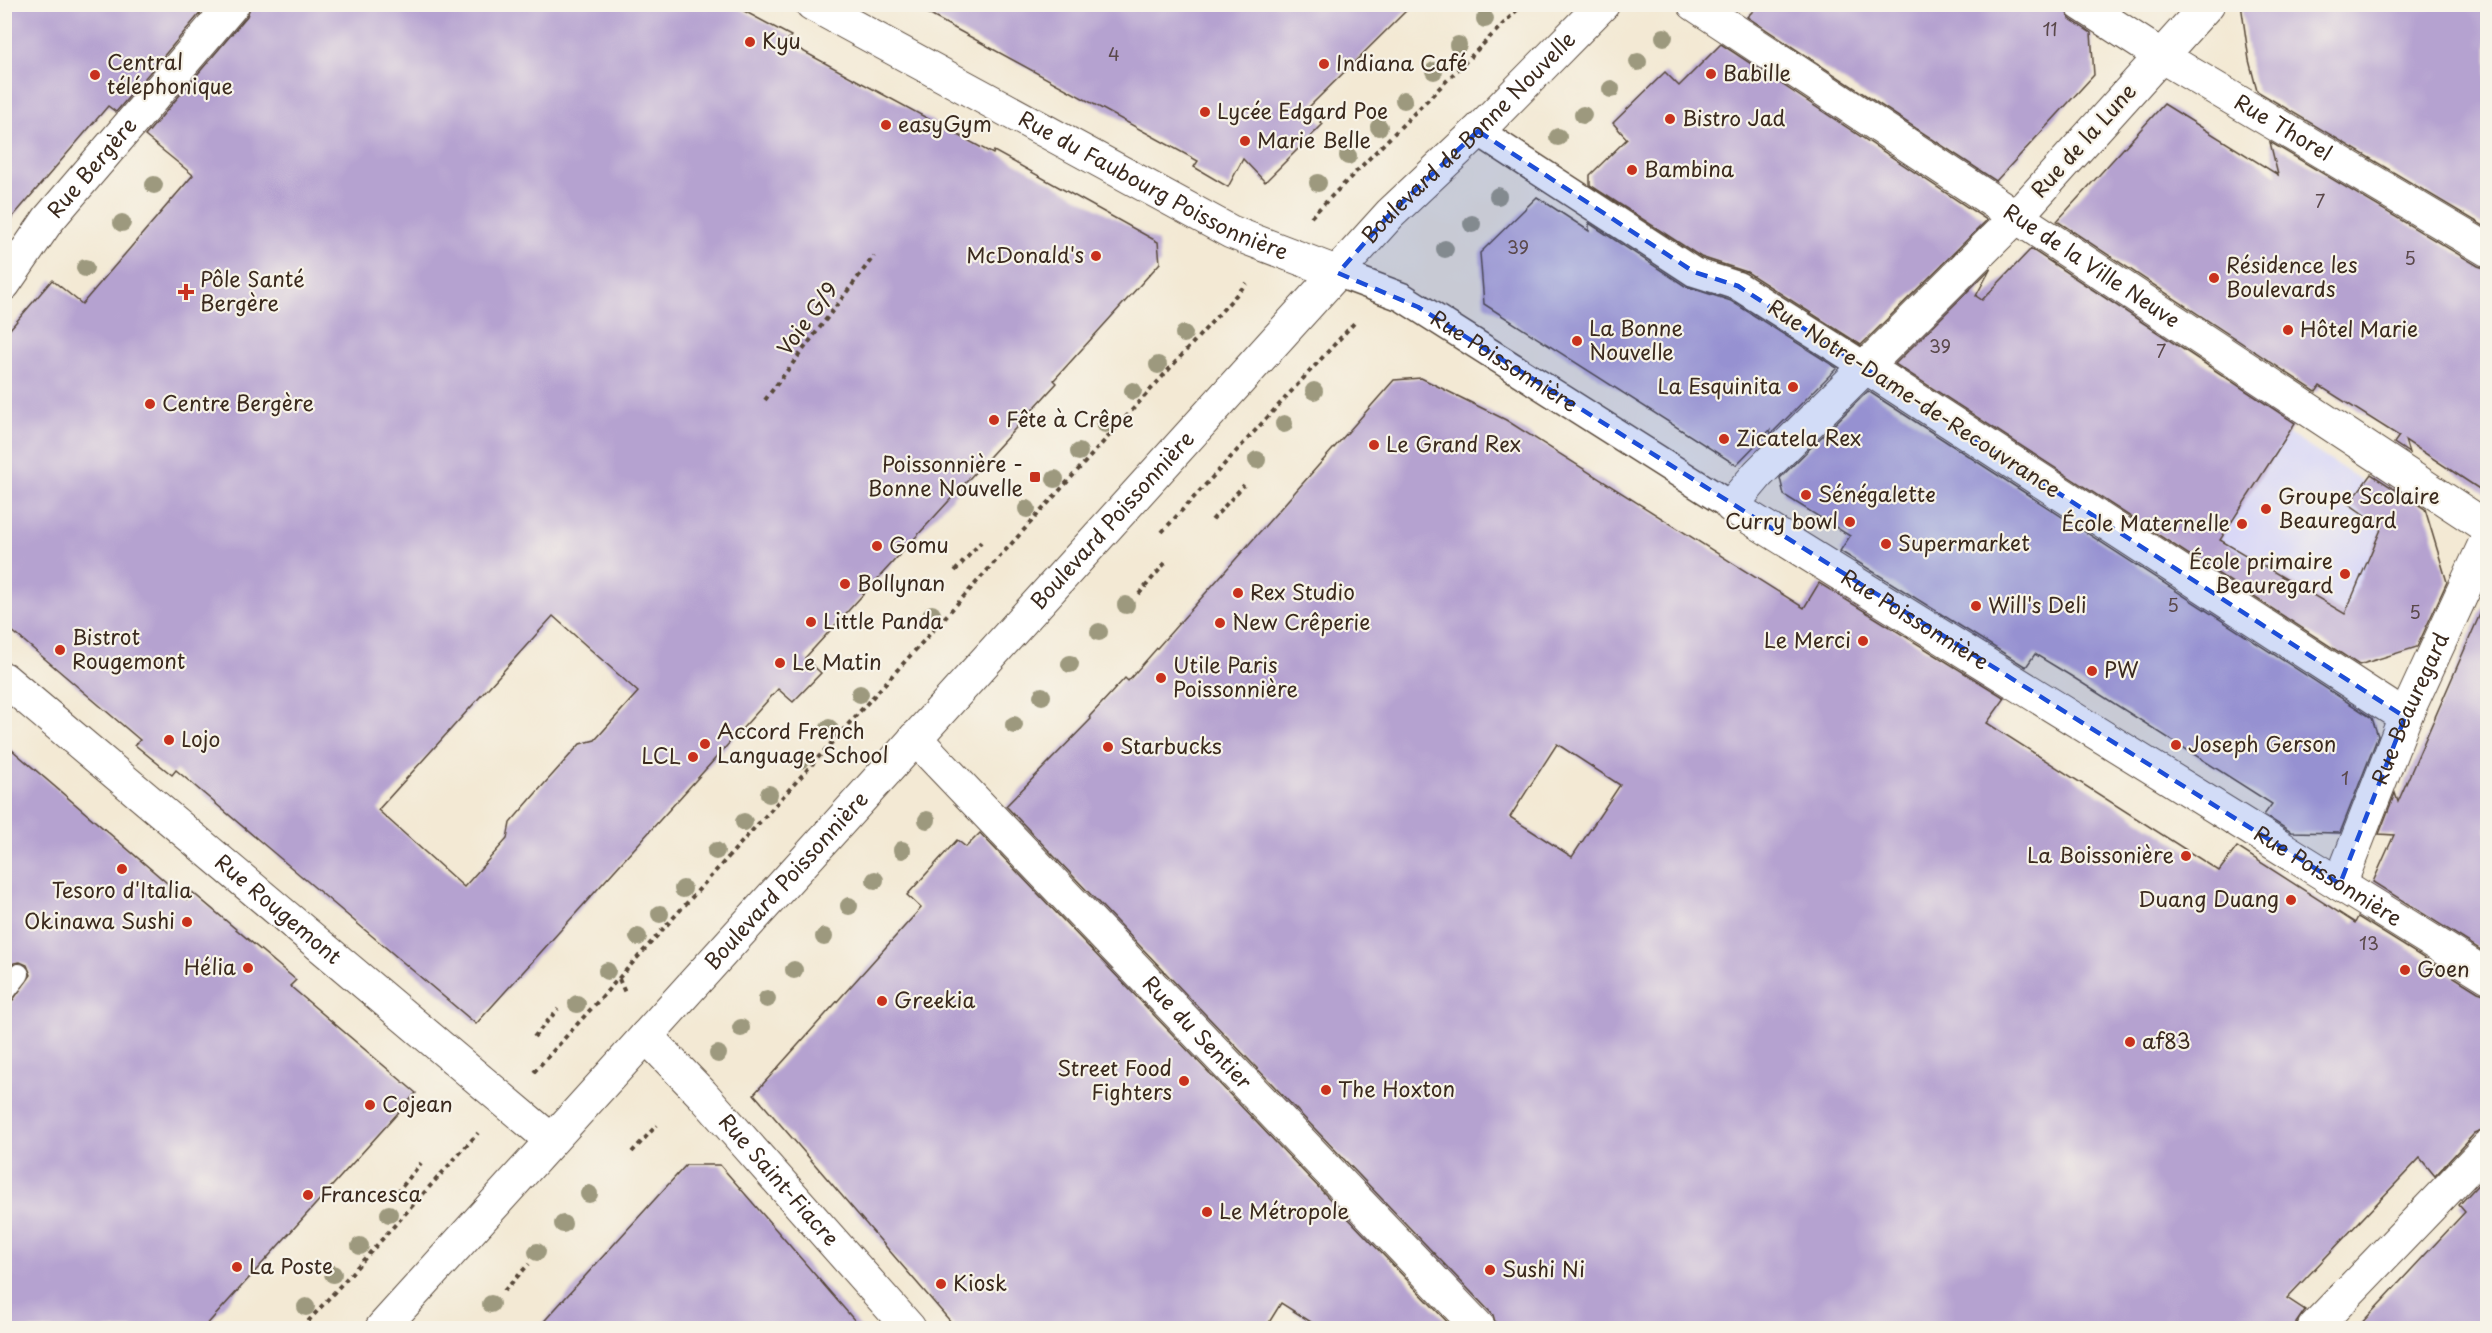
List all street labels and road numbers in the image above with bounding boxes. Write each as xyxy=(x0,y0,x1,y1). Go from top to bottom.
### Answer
street label: Boulevard de Bonne Nouvelle xyxy=(1353,23,1582,250)
street label: Rue de la Lune xyxy=(2022,75,2143,204)
street label: Rue Thorel xyxy=(2229,85,2339,168)
street label: Rue du Faubourg Poissonnière xyxy=(1013,101,1293,267)
street label: Rue Bergère xyxy=(39,109,143,224)
street label: Rue de la Ville Neuve xyxy=(1998,195,2187,334)
street label: Voie G/9 xyxy=(768,274,845,361)
street label: Rue Notre-Dame-de-Recouvrance xyxy=(1762,290,2068,504)
street label: Rue Poissonnière xyxy=(1425,301,1585,419)
street label: Boulevard Poissonnière xyxy=(1022,423,1201,616)
street label: Rue Poissonnière xyxy=(1835,560,1996,677)
street label: Rue Beauregard xyxy=(2362,627,2456,789)
street label: Boulevard Poissonnière xyxy=(696,783,875,976)
street label: Rue Poissonnière xyxy=(2248,816,2409,933)
street label: Rue Rougemont xyxy=(209,845,349,971)
street label: Rue du Sentier xyxy=(1136,968,1261,1096)
street label: Rue Saint-Fiacre xyxy=(712,1106,848,1253)

